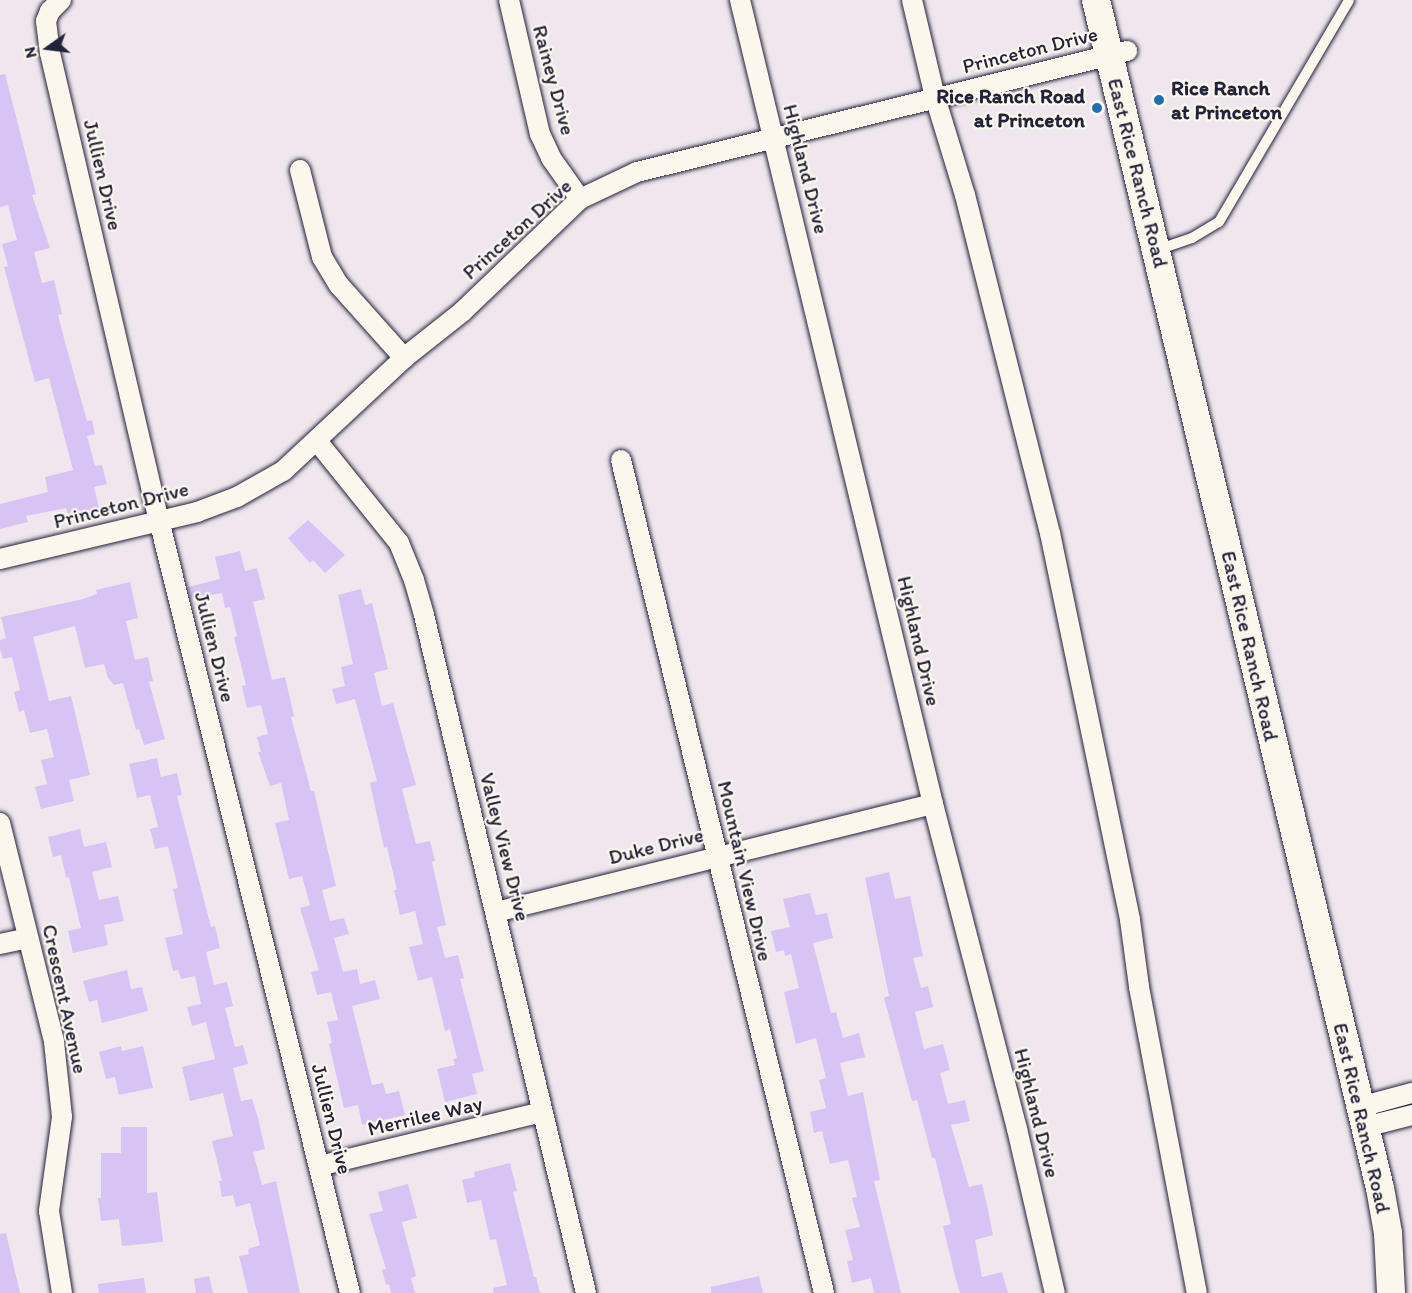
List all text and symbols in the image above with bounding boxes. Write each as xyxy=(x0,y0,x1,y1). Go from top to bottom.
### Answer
north arrow xyxy=(18,18,78,78)
street label: Princeton Drive xyxy=(960,21,1100,79)
street label: Rainey Drive xyxy=(527,22,581,138)
text: N xyxy=(20,45,41,60)
place label: Rice Ranch at Princeton xyxy=(1171,75,1281,125)
street label: East Rice Ranch Road xyxy=(1102,76,1174,270)
place label: Rice Ranch Road at Princeton xyxy=(936,83,1085,133)
marker: Rice Ranch at Princeton xyxy=(1152,93,1166,107)
marker: Rice Ranch Road at Princeton xyxy=(1090,101,1104,115)
street label: Highland Drive xyxy=(778,102,834,236)
street label: Jullien Drive xyxy=(78,117,128,233)
street label: Princeton Drive xyxy=(457,173,577,285)
street label: Princeton Drive xyxy=(51,476,191,534)
street label: East Rice Ranch Road xyxy=(1216,549,1284,743)
street label: Highland Drive xyxy=(892,573,946,709)
street label: Jullien Drive xyxy=(189,589,241,705)
street label: Valley View Drive xyxy=(474,770,536,924)
street label: Mountain View Drive xyxy=(712,778,778,964)
street label: Duke Drive xyxy=(605,822,707,870)
street label: Crescent Avenue xyxy=(37,923,93,1075)
street label: East Rice Ranch Road xyxy=(1328,1021,1396,1215)
street label: Highland Drive xyxy=(1009,1046,1065,1180)
street label: Jullien Drive xyxy=(306,1061,358,1177)
street label: Merrilee Way xyxy=(365,1091,485,1141)

